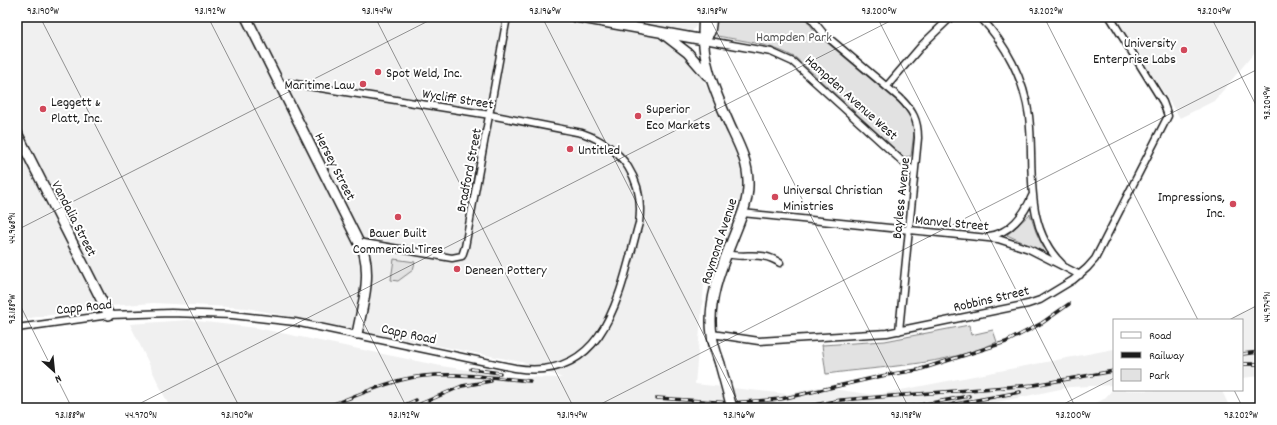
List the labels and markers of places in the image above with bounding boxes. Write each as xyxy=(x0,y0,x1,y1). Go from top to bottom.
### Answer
place label: University Enterprise Labs xyxy=(1093,34,1176,70)
marker: University Enterprise Labs xyxy=(1179,45,1189,55)
place label: Spot Weld, Inc. xyxy=(386,64,462,84)
marker: Spot Weld, Inc. xyxy=(373,67,383,77)
place label: Maritime Law xyxy=(284,76,355,96)
marker: Maritime Law xyxy=(358,79,368,89)
place label: Leggett & Platt, Inc. xyxy=(51,93,102,129)
place label: Superior Eco Markets xyxy=(646,100,710,136)
marker: Leggett & Platt, Inc. xyxy=(38,104,48,114)
marker: Superior Eco Markets xyxy=(633,111,643,121)
place label: Untitled xyxy=(578,141,620,161)
marker: Untitled xyxy=(565,144,575,154)
place label: Universal Christian Ministries xyxy=(783,181,883,217)
place label: Impressions, Inc. xyxy=(1158,188,1225,224)
marker: Universal Christian Ministries xyxy=(770,192,780,202)
marker: Impressions, Inc. xyxy=(1228,199,1238,209)
marker: Bauer Built Commercial Tires xyxy=(393,212,403,222)
place label: Bauer Built Commercial Tires xyxy=(353,224,443,260)
place label: Deneen Pottery xyxy=(465,261,547,281)
marker: Deneen Pottery xyxy=(452,264,462,274)

